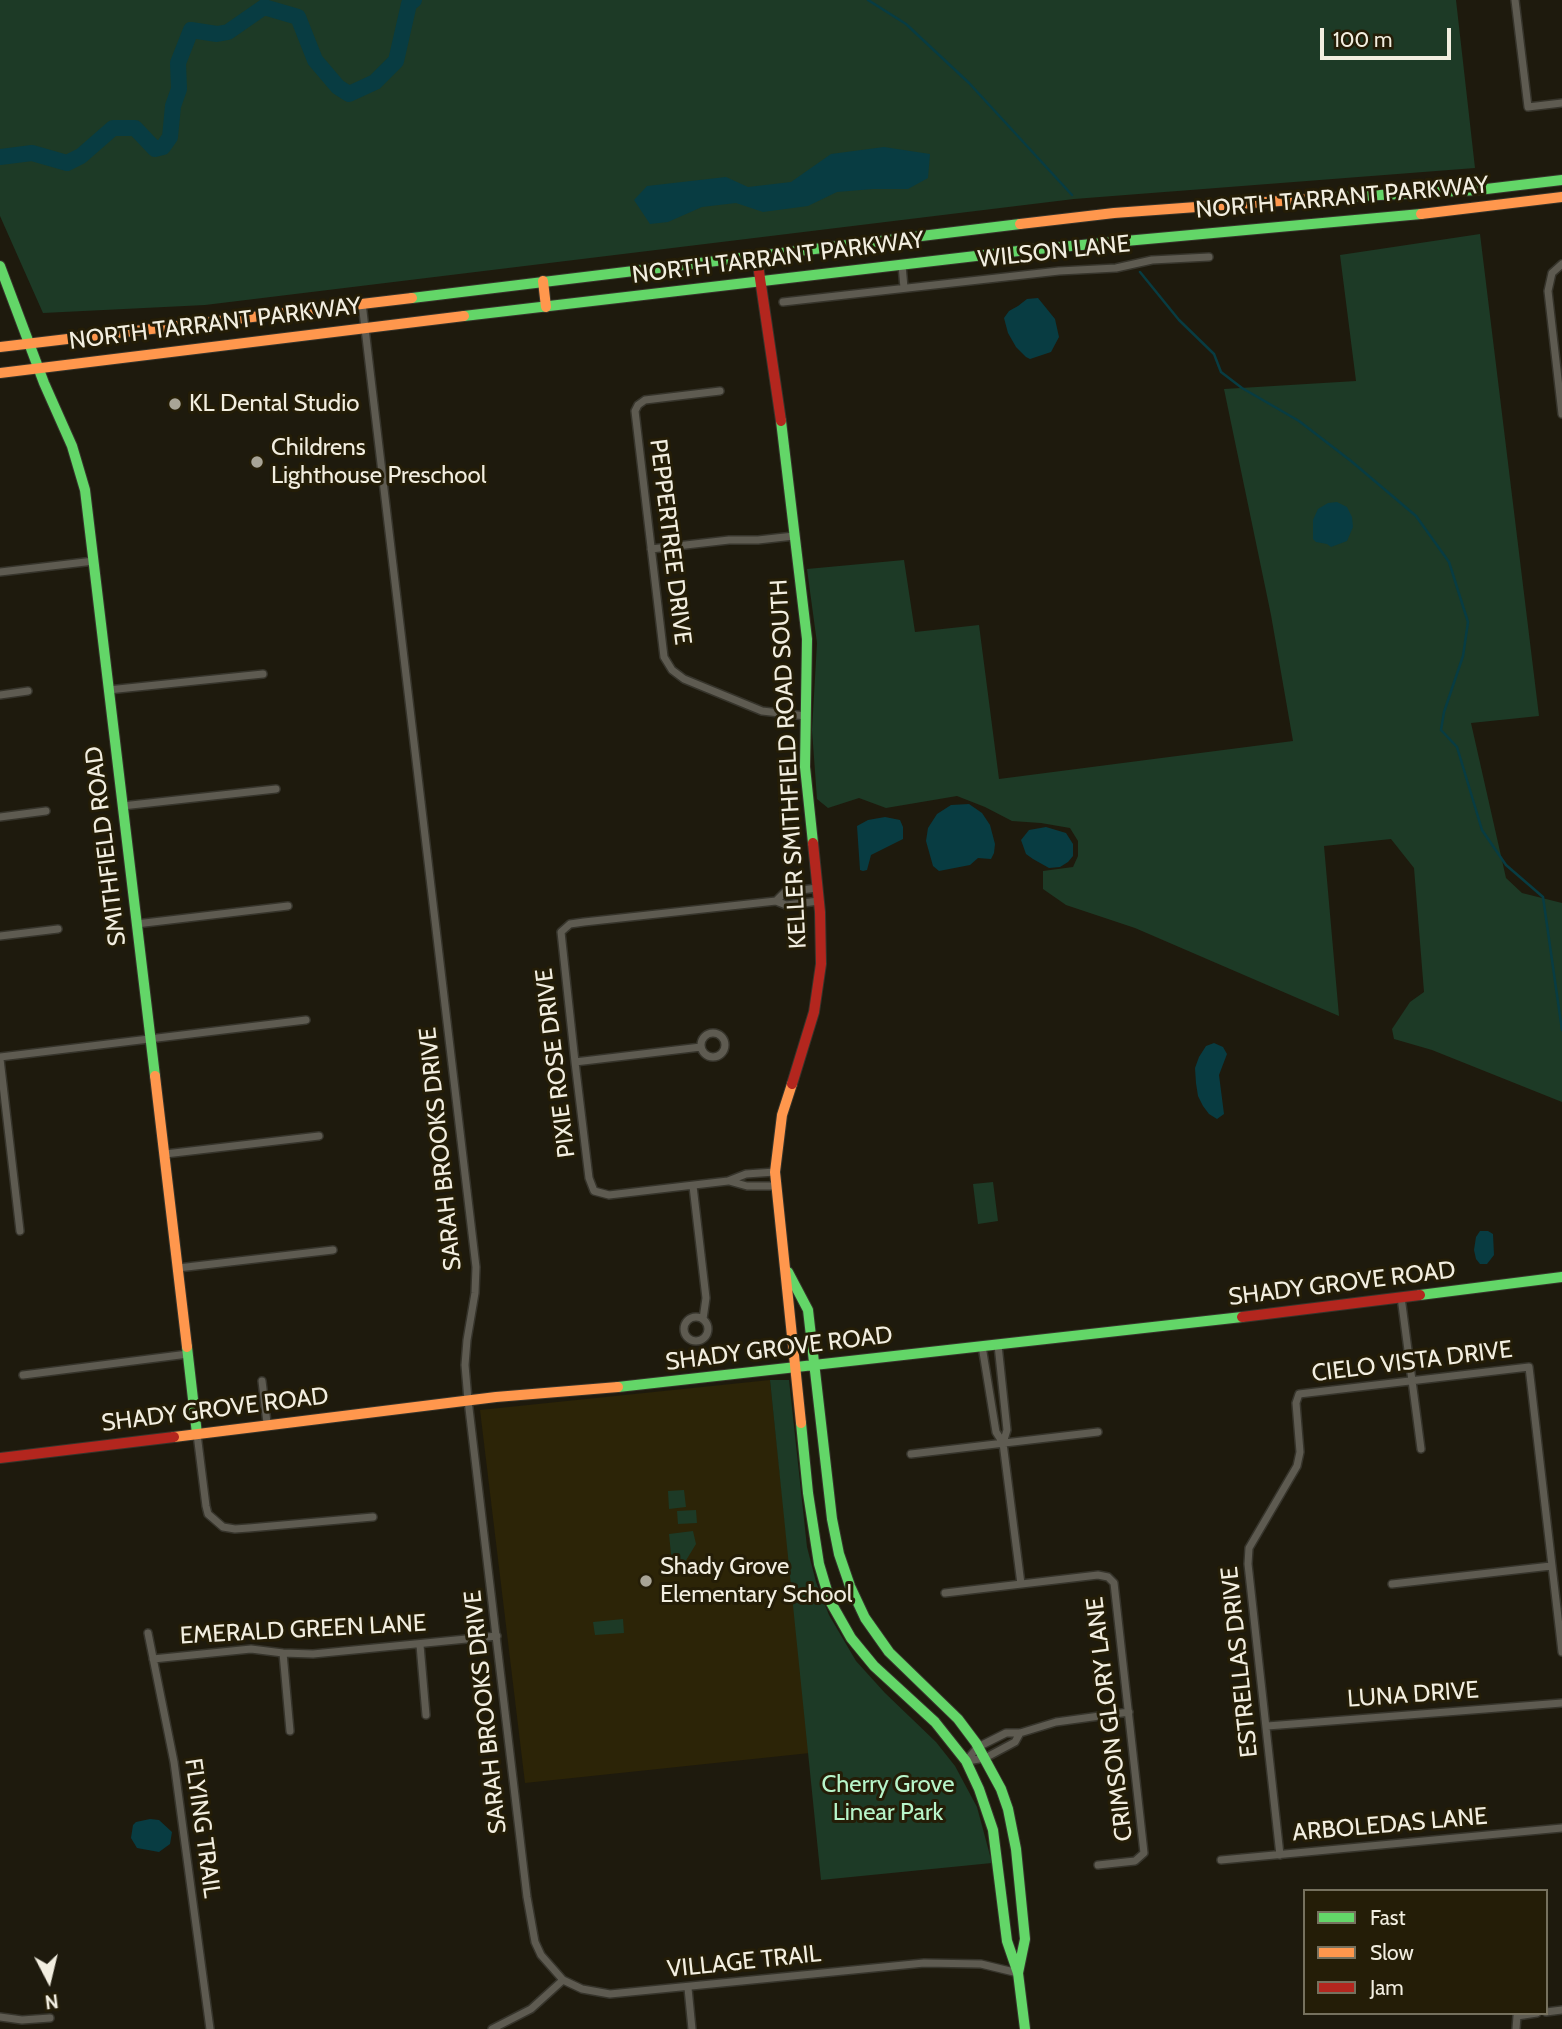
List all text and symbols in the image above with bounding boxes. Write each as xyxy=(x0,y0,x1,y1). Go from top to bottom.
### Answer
scale bar xyxy=(1324,14,1455,58)
text: 100 m xyxy=(1333,27,1392,52)
street label: NORTH TARRANT PARKWAY xyxy=(1194,171,1490,225)
street label: NORTH TARRANT PARKWAY xyxy=(630,226,926,290)
street label: WILSON LANE xyxy=(977,230,1131,274)
street label: NORTH TARRANT PARKWAY xyxy=(67,292,363,356)
place label: KL Dental Studio xyxy=(189,390,359,418)
marker: KL Dental Studio xyxy=(167,396,183,412)
place label: Childrens Lighthouse Preschool xyxy=(271,434,486,490)
street label: PEPPERTREE DRIVE xyxy=(643,437,697,647)
marker: Childrens Lighthouse Preschool xyxy=(249,454,265,470)
street label: KELLER SMITHFIELD ROAD SOUTH xyxy=(765,578,813,950)
street label: SMITHFIELD ROAD xyxy=(79,744,133,948)
street label: PIXIE ROSE DRIVE xyxy=(530,967,582,1159)
street label: SARAH BROOKS DRIVE xyxy=(414,1026,468,1272)
street label: SHADY GROVE ROAD xyxy=(1227,1256,1457,1312)
street label: SHADY GROVE ROAD xyxy=(664,1321,894,1377)
street label: CIELO VISTA DRIVE xyxy=(1310,1335,1514,1389)
street label: SHADY GROVE ROAD xyxy=(100,1382,330,1438)
place label: Shady Grove Elementary School xyxy=(660,1553,852,1609)
street label: ESTRELLAS DRIVE xyxy=(1216,1565,1264,1759)
marker: Shady Grove Elementary School xyxy=(638,1573,654,1589)
street label: SARAH BROOKS DRIVE xyxy=(459,1589,513,1835)
street label: CRIMSON GLORY LANE xyxy=(1081,1595,1139,1843)
street label: EMERALD GREEN LANE xyxy=(179,1609,427,1651)
street label: LUNA DRIVE xyxy=(1346,1676,1480,1714)
street label: FLYING TRAIL xyxy=(178,1756,226,1900)
park label: Cherry Grove Linear Park xyxy=(822,1771,954,1827)
street label: ARBOLEDAS LANE xyxy=(1291,1802,1489,1848)
legend xyxy=(1303,1889,1548,2015)
text: Fast xyxy=(1370,1905,1406,1930)
street label: VILLAGE TRAIL xyxy=(666,1940,822,1984)
text: Slow xyxy=(1370,1940,1414,1965)
north arrow xyxy=(14,1945,84,2015)
text: Jam xyxy=(1370,1975,1404,2000)
text: N xyxy=(44,1989,60,2014)

